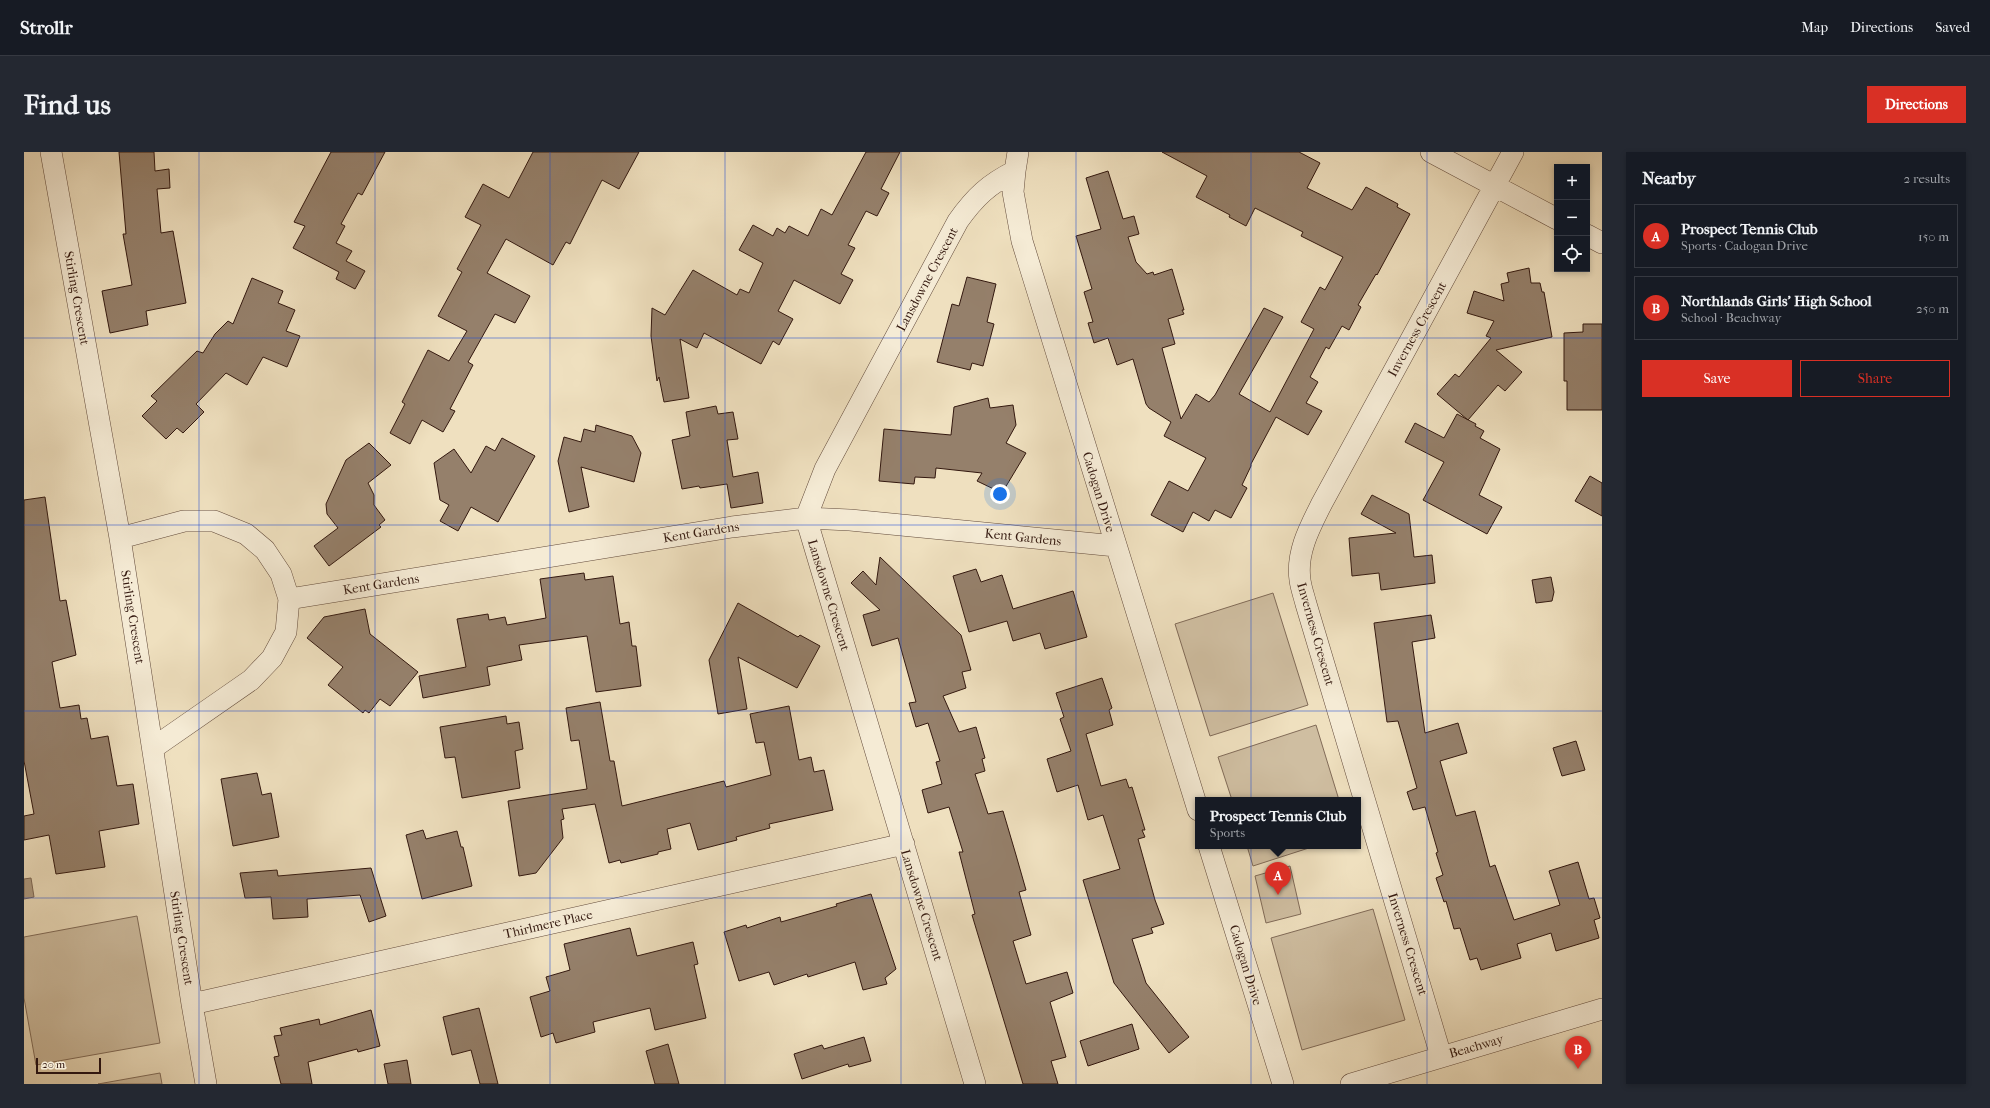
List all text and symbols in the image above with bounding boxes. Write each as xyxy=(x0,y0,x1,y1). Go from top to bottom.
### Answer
text: Strollr xyxy=(20,17,73,39)
text: Map xyxy=(1801,19,1828,36)
text: Directions xyxy=(1850,19,1913,36)
text: Saved xyxy=(1935,19,1970,36)
button: Directions xyxy=(1867,86,1966,123)
text: Find us xyxy=(24,88,111,121)
map controls xyxy=(1554,164,1590,272)
button: + xyxy=(1554,164,1590,200)
text: Nearby xyxy=(1642,168,1696,188)
text: 2 results xyxy=(1904,171,1950,186)
button: − xyxy=(1554,200,1590,236)
text: Prospect Tennis Club xyxy=(1681,220,1818,238)
street label: Lansdowne Crescent xyxy=(893,224,961,334)
text: A xyxy=(1652,229,1660,244)
text: 150 m xyxy=(1918,229,1949,244)
button: locate xyxy=(1554,236,1590,272)
text: Sports · Cadogan Drive xyxy=(1681,238,1808,253)
street label: Stirling Crescent xyxy=(61,250,93,346)
street label: Inverness Crescent xyxy=(1385,278,1450,379)
text: Northlands Girls' High School xyxy=(1681,292,1872,310)
text: B xyxy=(1652,301,1660,316)
text: 250 m xyxy=(1916,301,1949,316)
text: School · Beachway xyxy=(1681,310,1781,325)
button: Save xyxy=(1642,360,1792,397)
button: Share xyxy=(1800,360,1950,397)
street label: Cadogan Drive xyxy=(1080,450,1119,535)
your location xyxy=(990,484,1010,504)
street label: Kent Gardens xyxy=(662,519,740,545)
street label: Kent Gardens xyxy=(984,526,1062,549)
street label: Lansdowne Crescent xyxy=(805,537,853,653)
street label: Stirling Crescent xyxy=(118,569,148,665)
street label: Kent Gardens xyxy=(342,571,420,597)
street label: Inverness Crescent xyxy=(1294,581,1338,688)
popup xyxy=(1195,797,1361,849)
text: Prospect Tennis Club xyxy=(1210,807,1346,825)
text: Sports xyxy=(1210,825,1245,840)
street label: Lansdowne Crescent xyxy=(898,847,946,963)
pin: A xyxy=(1265,862,1291,895)
street label: Stirling Crescent xyxy=(167,890,197,986)
street label: Inverness Crescent xyxy=(1385,891,1431,997)
street label: Thirlmere Place xyxy=(502,906,594,942)
street label: Cadogan Drive xyxy=(1227,923,1266,1008)
street label: Beachway xyxy=(1447,1031,1506,1061)
pin: B xyxy=(1565,1036,1591,1069)
scale bar xyxy=(36,1056,101,1075)
text: 20 m xyxy=(42,1058,65,1071)

